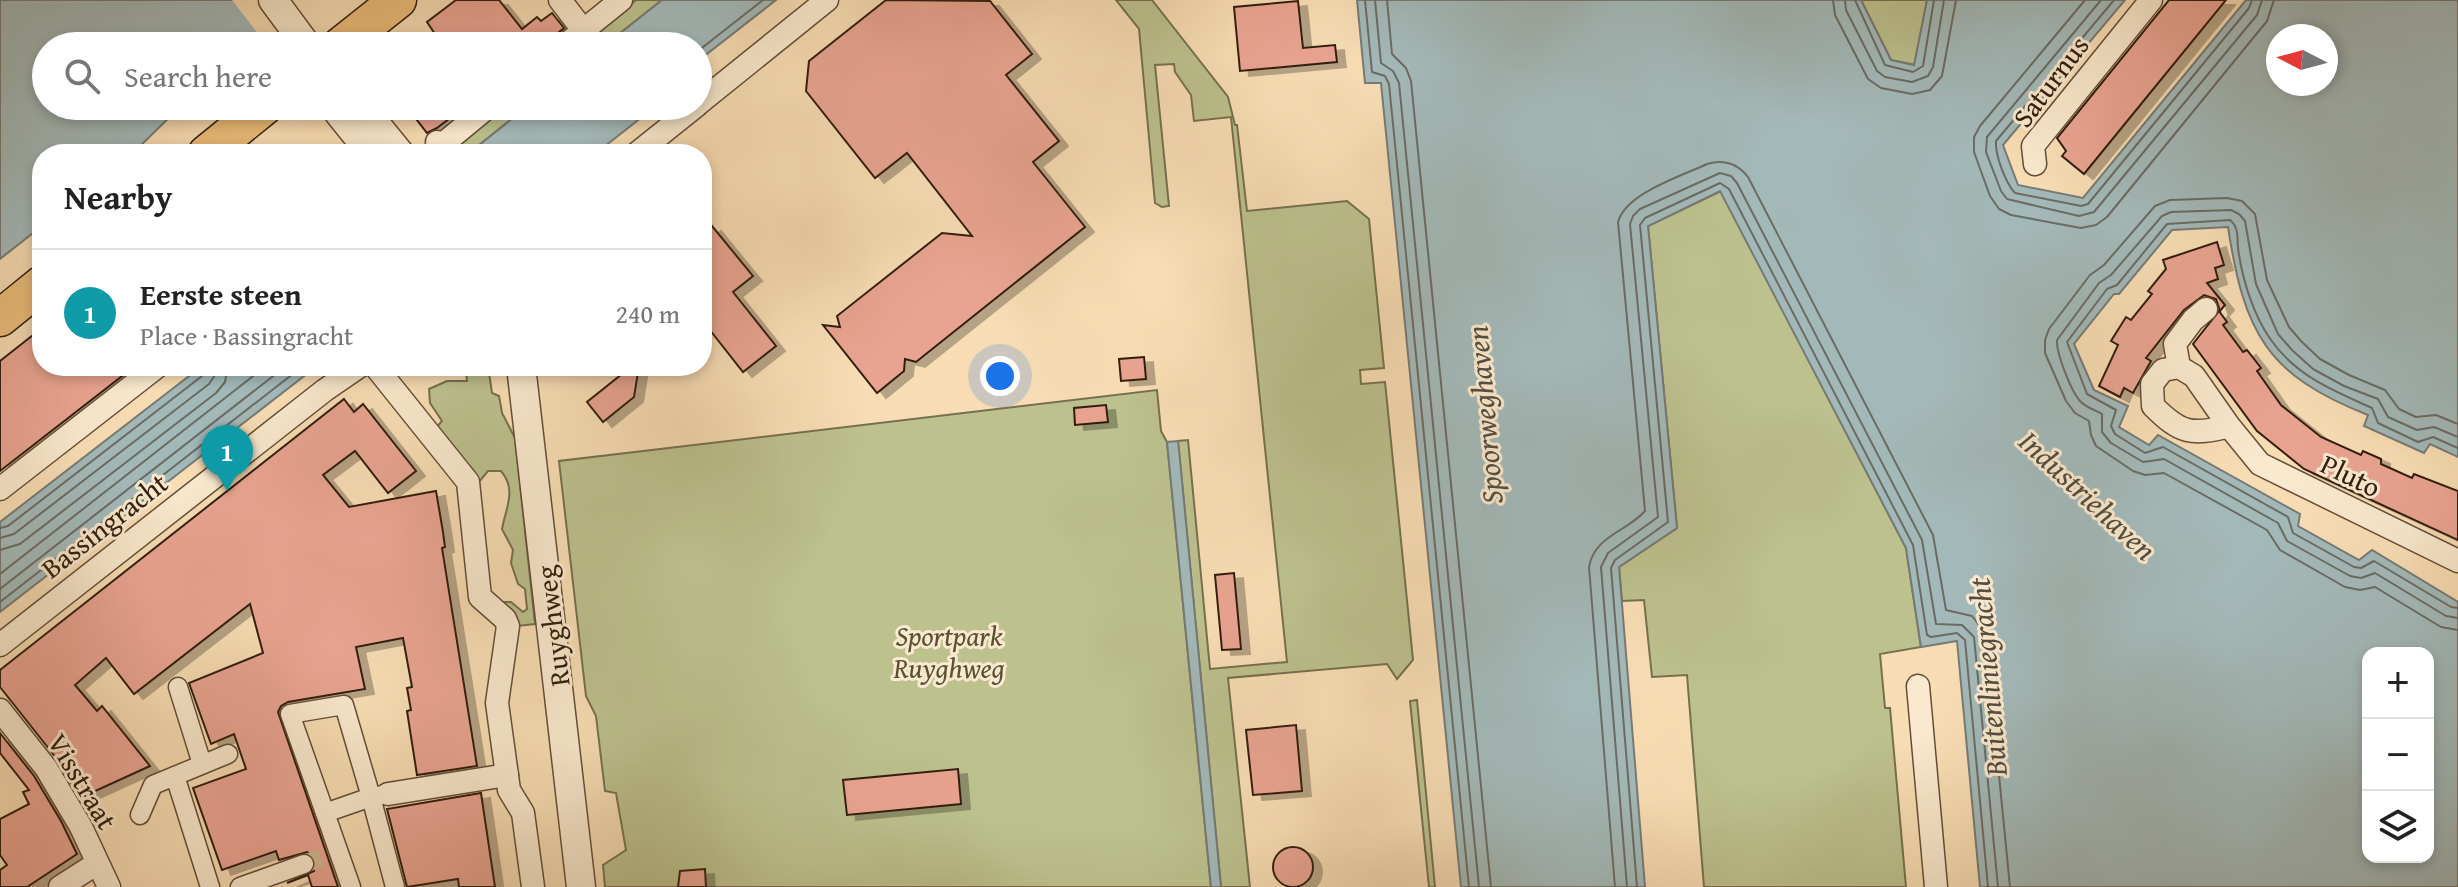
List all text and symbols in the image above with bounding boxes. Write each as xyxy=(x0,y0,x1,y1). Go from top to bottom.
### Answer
north arrow xyxy=(2266,24,2338,96)
street label: Saturnus xyxy=(2002,27,2098,135)
search box xyxy=(32,32,712,120)
icon: search xyxy=(60,54,104,98)
text: Search here xyxy=(124,54,272,98)
text: Nearby xyxy=(64,172,173,221)
text: Eerste steen xyxy=(140,272,302,316)
text: 1 xyxy=(83,294,97,333)
text: 240 m xyxy=(615,294,680,333)
text: Place · Bassingracht xyxy=(140,316,353,355)
water label: Spoorweghaven xyxy=(1454,324,1514,506)
your location xyxy=(980,356,1020,396)
water label: Industriehaven xyxy=(2009,420,2167,570)
pin: 1 xyxy=(201,425,253,491)
street label: Pluto xyxy=(2314,443,2388,507)
street label: Bassingracht xyxy=(32,462,176,588)
street label: Ruyghweg xyxy=(524,563,580,689)
water label: Buitenliniegracht xyxy=(1956,575,2018,779)
park label: Sportpark Ruyghweg xyxy=(892,615,1005,688)
map controls xyxy=(2362,647,2434,863)
button: + xyxy=(2362,647,2434,719)
button: − xyxy=(2362,719,2434,791)
street label: Visstraat xyxy=(38,725,128,837)
button: layers xyxy=(2362,791,2434,863)

